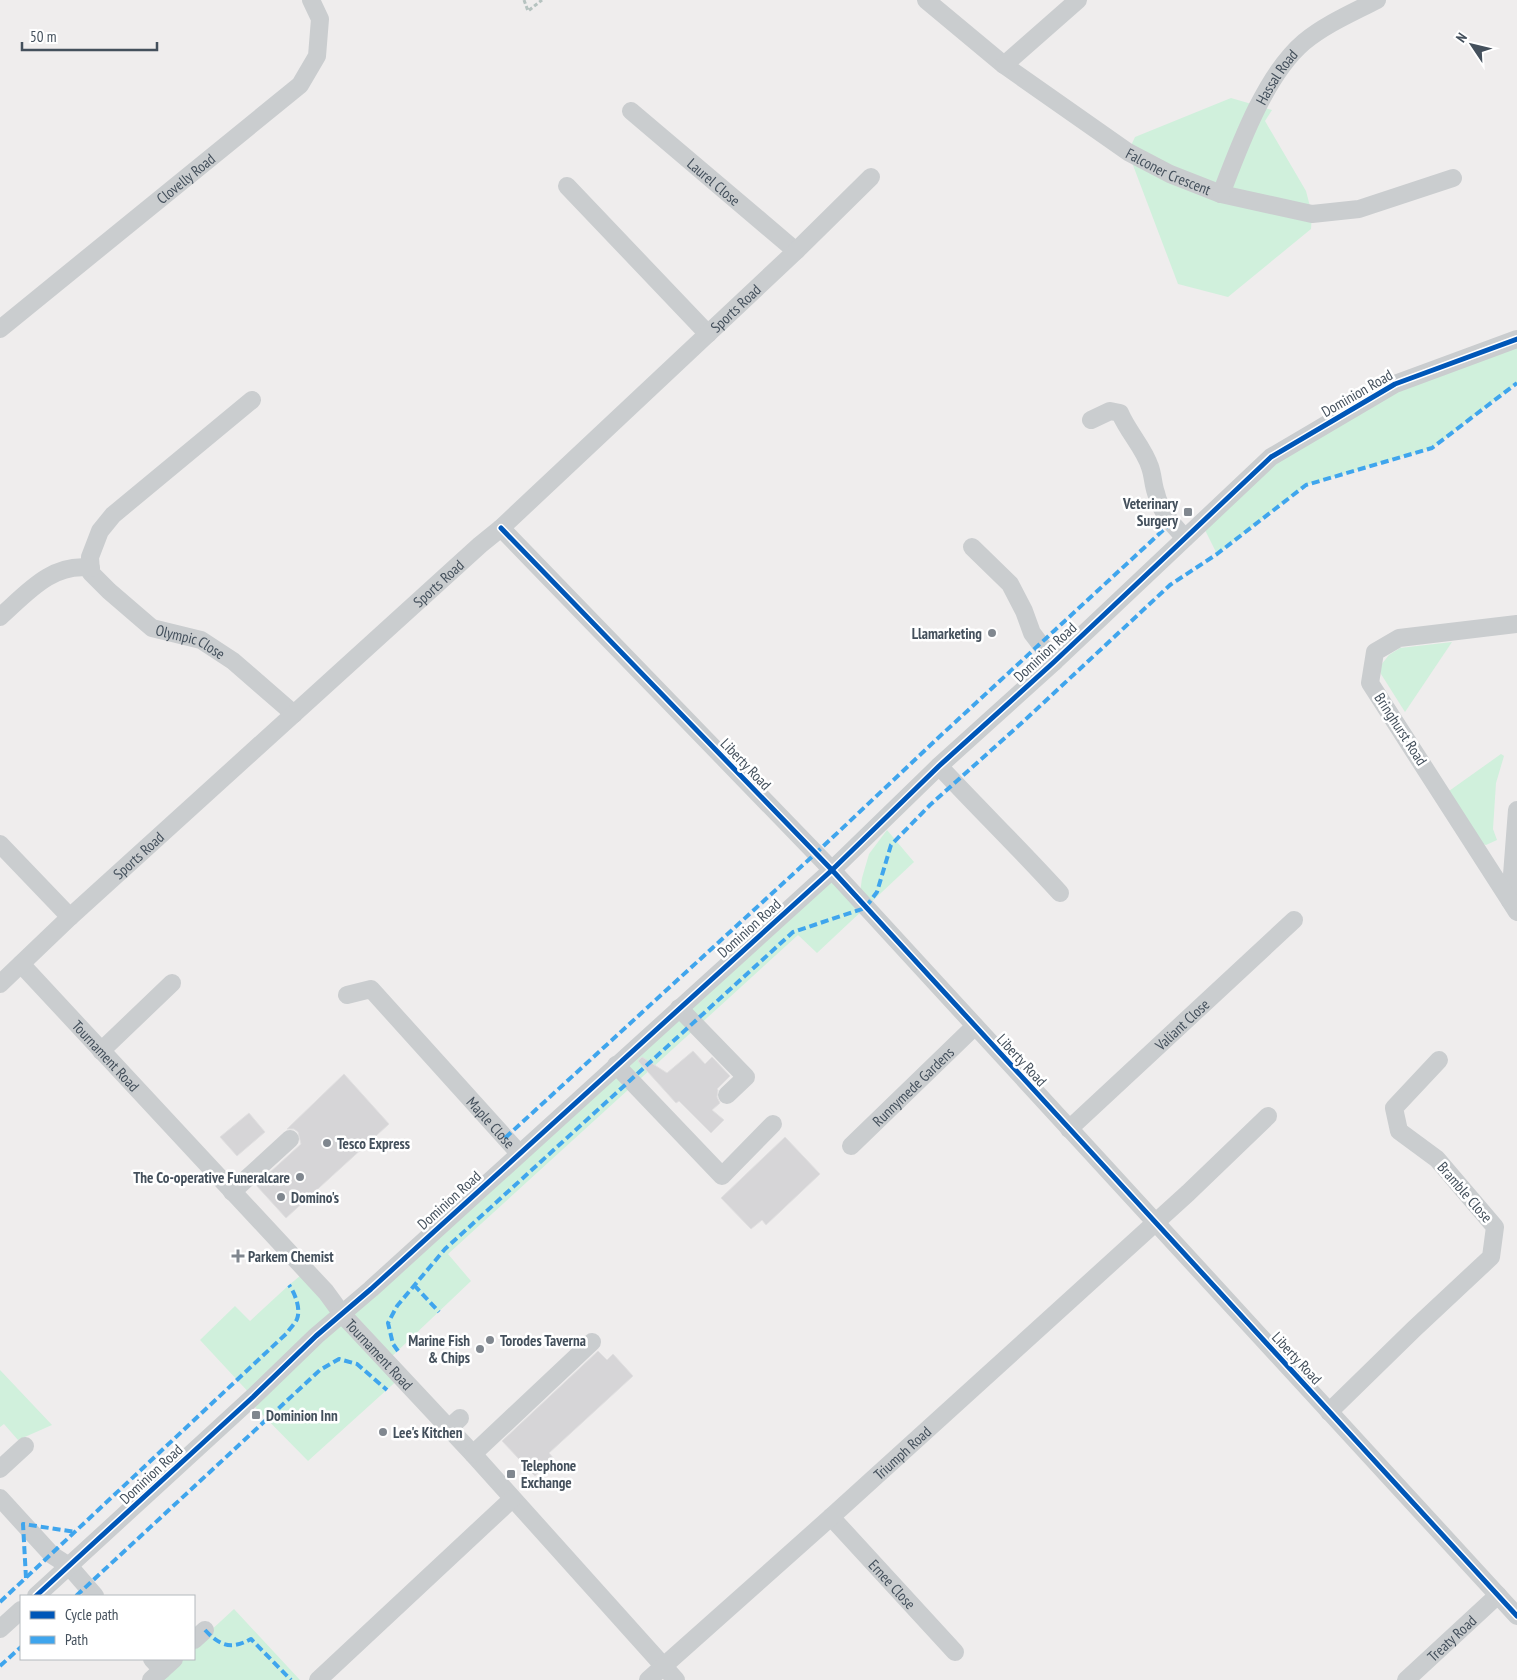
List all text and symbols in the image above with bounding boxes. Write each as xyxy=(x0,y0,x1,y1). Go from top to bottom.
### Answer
scale bar xyxy=(22,20,158,52)
north arrow xyxy=(1447,20,1497,70)
text: 50 m xyxy=(30,27,56,46)
text: N xyxy=(1452,29,1471,46)
street label: Hassal Road xyxy=(1251,45,1301,108)
street label: Falconer Crescent xyxy=(1123,143,1214,199)
street label: Clovelly Road xyxy=(152,149,218,208)
street label: Laurel Close xyxy=(684,154,745,209)
street label: Sports Road xyxy=(706,280,764,336)
street label: Dominion Road xyxy=(1318,365,1396,421)
place label: Veterinary Surgery xyxy=(1122,494,1179,530)
marker: Veterinary Surgery xyxy=(1182,506,1194,518)
street label: Sports Road xyxy=(409,555,467,611)
street label: Dominion Road xyxy=(1010,618,1080,686)
street label: Olympic Close xyxy=(154,620,229,663)
place label: Llamarketing xyxy=(912,624,982,643)
marker: Llamarketing xyxy=(986,627,998,639)
street label: Bringhurst Road xyxy=(1371,689,1431,769)
street label: Liberty Road xyxy=(717,734,775,794)
street label: Sports Road xyxy=(109,827,168,883)
street label: Dominion Road xyxy=(713,894,785,962)
street label: Valiant Close xyxy=(1150,994,1213,1055)
street label: Tournament Road xyxy=(68,1016,144,1095)
street label: Liberty Road xyxy=(993,1030,1051,1090)
street label: Runnymede Gardens xyxy=(868,1042,958,1130)
street label: Maple Close xyxy=(463,1092,519,1152)
place label: Tesco Express xyxy=(337,1134,410,1153)
marker: Tesco Express xyxy=(321,1137,333,1149)
street label: Bramble Close xyxy=(1433,1158,1497,1226)
street label: Dominion Road xyxy=(413,1166,485,1234)
place label: The Co-operative Funeralcare xyxy=(133,1168,290,1187)
marker: The Co-operative Funeralcare xyxy=(294,1171,306,1183)
place label: Domino's xyxy=(291,1188,339,1207)
marker: Domino's xyxy=(275,1191,287,1203)
place label: Parkem Chemist xyxy=(248,1247,334,1266)
marker: Parkem Chemist xyxy=(232,1250,244,1262)
street label: Tournament Road xyxy=(342,1315,417,1394)
street label: Liberty Road xyxy=(1268,1328,1326,1388)
place label: Marine Fish & Chips xyxy=(408,1331,470,1367)
place label: Torodes Taverna xyxy=(500,1331,586,1350)
marker: Torodes Taverna xyxy=(484,1334,496,1346)
marker: Marine Fish & Chips xyxy=(474,1343,486,1355)
place label: Dominion Inn xyxy=(266,1406,338,1425)
marker: Dominion Inn xyxy=(250,1409,262,1421)
street label: Triumph Road xyxy=(869,1422,935,1483)
place label: Lee's Kitchen xyxy=(393,1423,463,1442)
marker: Lee's Kitchen xyxy=(377,1426,389,1438)
street label: Dominion Road xyxy=(116,1440,186,1508)
place label: Telephone Exchange xyxy=(521,1456,576,1492)
marker: Telephone Exchange xyxy=(505,1468,517,1480)
street label: Ernee Close xyxy=(865,1555,920,1613)
legend xyxy=(20,1595,195,1660)
text: Cycle path xyxy=(65,1605,118,1624)
street label: Treaty Road xyxy=(1423,1611,1480,1665)
text: Path xyxy=(65,1630,88,1649)

